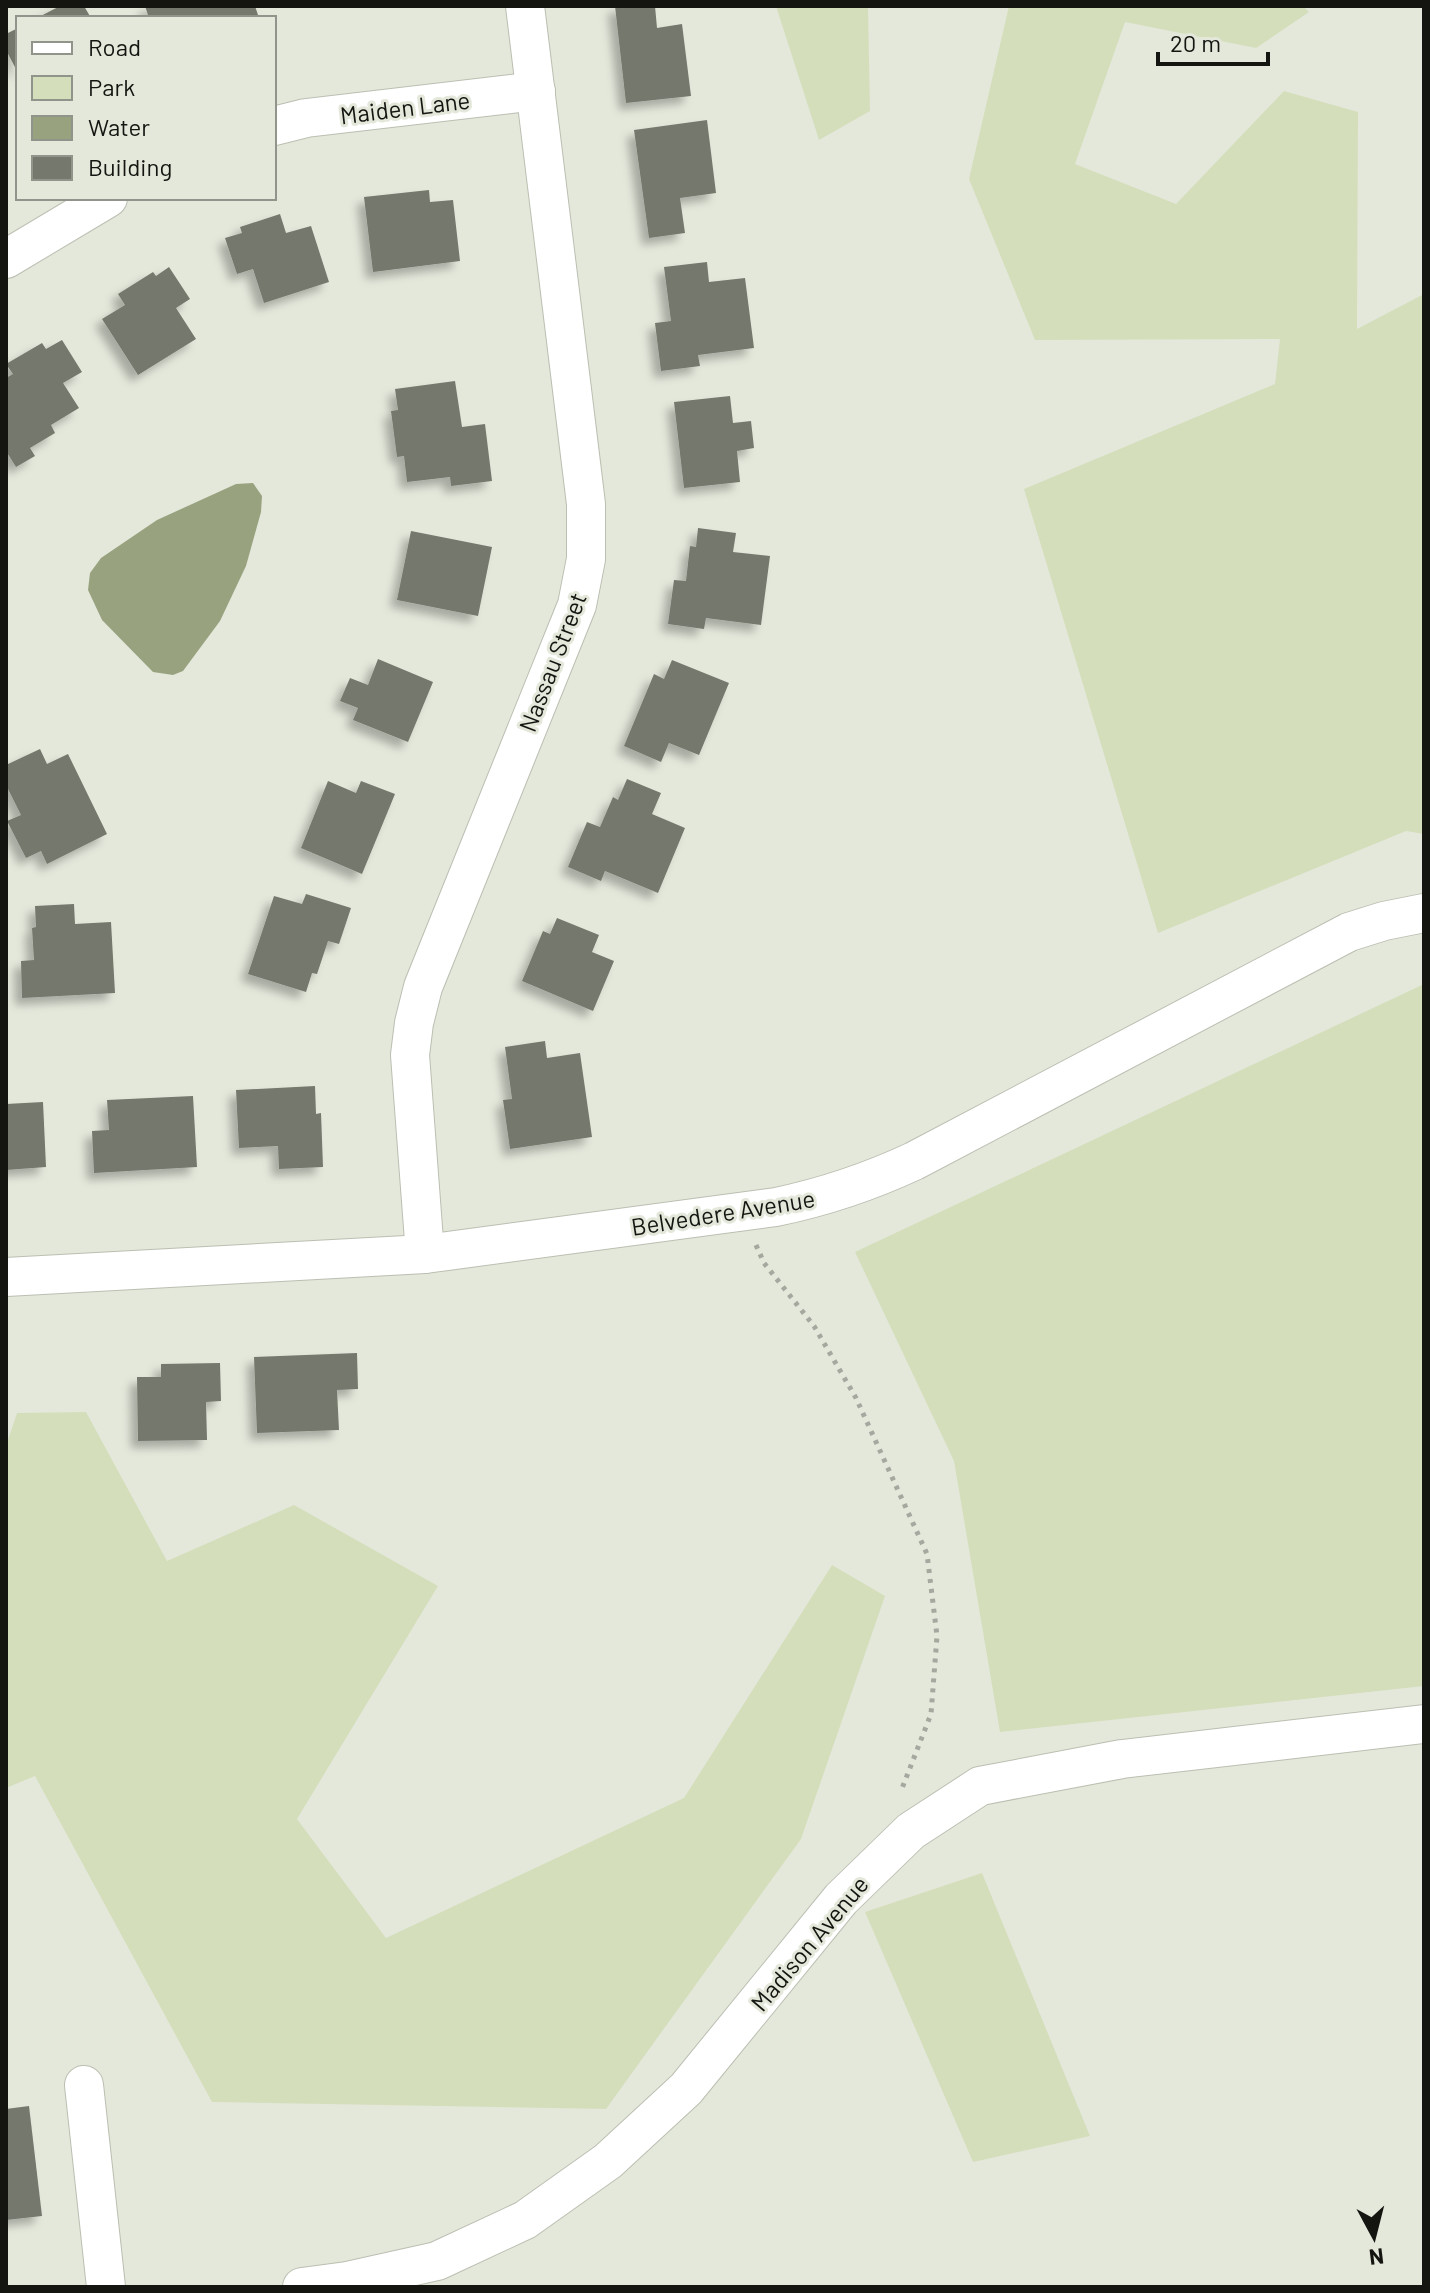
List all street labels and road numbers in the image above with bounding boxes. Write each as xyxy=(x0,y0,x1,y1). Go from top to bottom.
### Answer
street label: Maiden Lane xyxy=(338,85,472,129)
street label: Nassau Street xyxy=(512,588,592,736)
street label: Belvedere Avenue xyxy=(629,1183,817,1241)
street label: Madison Avenue xyxy=(744,1870,874,2016)

